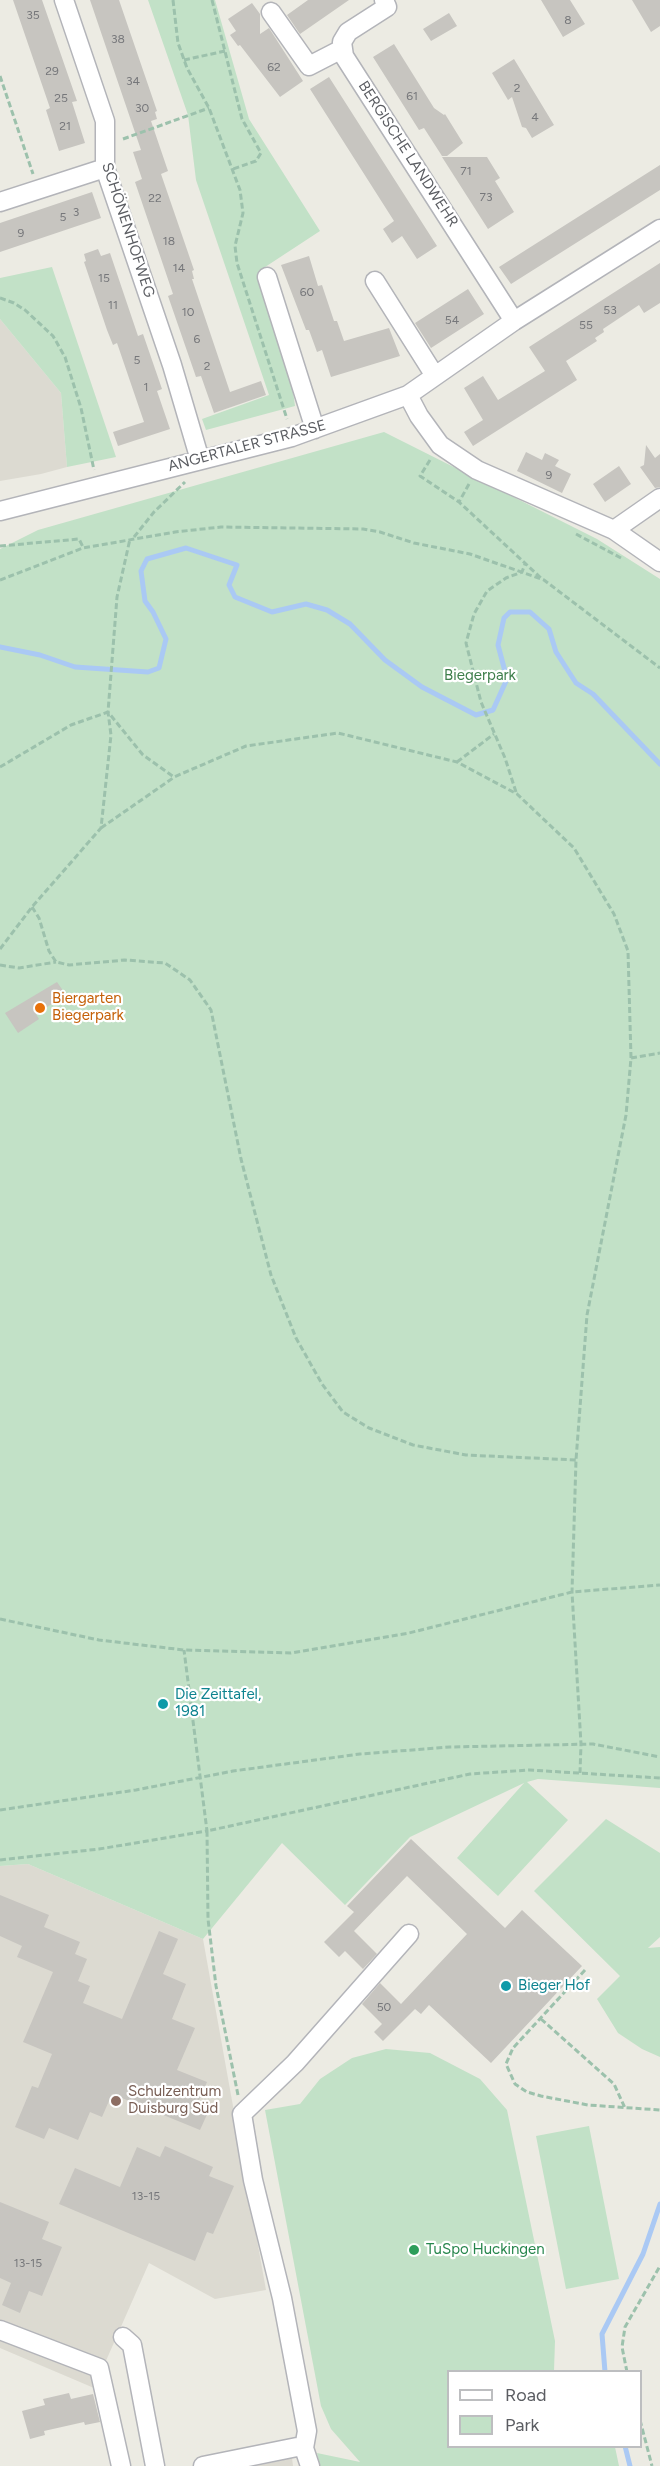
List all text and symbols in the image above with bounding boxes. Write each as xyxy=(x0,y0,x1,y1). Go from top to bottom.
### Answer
house number: 35 xyxy=(26,8,40,22)
house number: 8 xyxy=(564,13,572,27)
house number: 38 xyxy=(111,32,125,46)
house number: 62 xyxy=(267,60,281,74)
house number: 29 xyxy=(45,64,59,78)
house number: 34 xyxy=(126,74,140,88)
street label: BERGISCHE LANDWEHR xyxy=(354,78,462,230)
house number: 2 xyxy=(514,81,520,95)
house number: 61 xyxy=(406,89,418,103)
house number: 25 xyxy=(54,91,68,105)
house number: 30 xyxy=(135,101,149,115)
house number: 4 xyxy=(531,110,539,124)
house number: 21 xyxy=(59,119,71,133)
street label: SCHÖNENHOFWEG xyxy=(98,160,158,300)
house number: 71 xyxy=(460,164,472,178)
house number: 73 xyxy=(480,190,492,204)
house number: 22 xyxy=(148,191,162,205)
house number: 3 xyxy=(73,205,79,219)
house number: 5 xyxy=(60,210,66,224)
house number: 9 xyxy=(18,226,24,240)
house number: 18 xyxy=(163,234,175,248)
house number: 14 xyxy=(173,261,185,275)
house number: 15 xyxy=(98,271,110,285)
house number: 60 xyxy=(300,285,314,299)
house number: 11 xyxy=(108,298,118,312)
house number: 53 xyxy=(603,303,617,317)
house number: 10 xyxy=(182,305,194,319)
house number: 54 xyxy=(445,313,459,327)
house number: 55 xyxy=(579,318,593,332)
house number: 6 xyxy=(194,332,200,346)
house number: 5 xyxy=(134,353,140,367)
house number: 2 xyxy=(204,359,210,373)
house number: 1 xyxy=(144,380,148,394)
street label: ANGERTALER STRASSE xyxy=(166,416,328,476)
house number: 9 xyxy=(546,468,552,482)
park label: Biegerpark xyxy=(444,667,516,685)
place label: Biergarten Biegerpark xyxy=(52,990,124,1025)
marker: Biergarten Biegerpark xyxy=(33,1001,47,1015)
place label: Die Zeittafel, 1981 xyxy=(175,1686,261,1721)
marker: Die Zeittafel, 1981 xyxy=(156,1697,170,1711)
place label: Bieger Hof xyxy=(518,1977,590,1995)
marker: Bieger Hof xyxy=(499,1979,513,1993)
house number: 50 xyxy=(377,2000,391,2014)
place label: Schulzentrum Duisburg Süd xyxy=(128,2083,221,2118)
marker: Schulzentrum Duisburg Süd xyxy=(109,2094,123,2108)
house number: 13-15 xyxy=(132,2189,160,2203)
place label: TuSpo Huckingen xyxy=(426,2241,545,2259)
marker: TuSpo Huckingen xyxy=(407,2243,421,2257)
house number: 13-15 xyxy=(14,2256,42,2270)
legend xyxy=(447,2370,642,2448)
text: Road xyxy=(505,2384,546,2406)
text: Park xyxy=(505,2414,539,2436)

